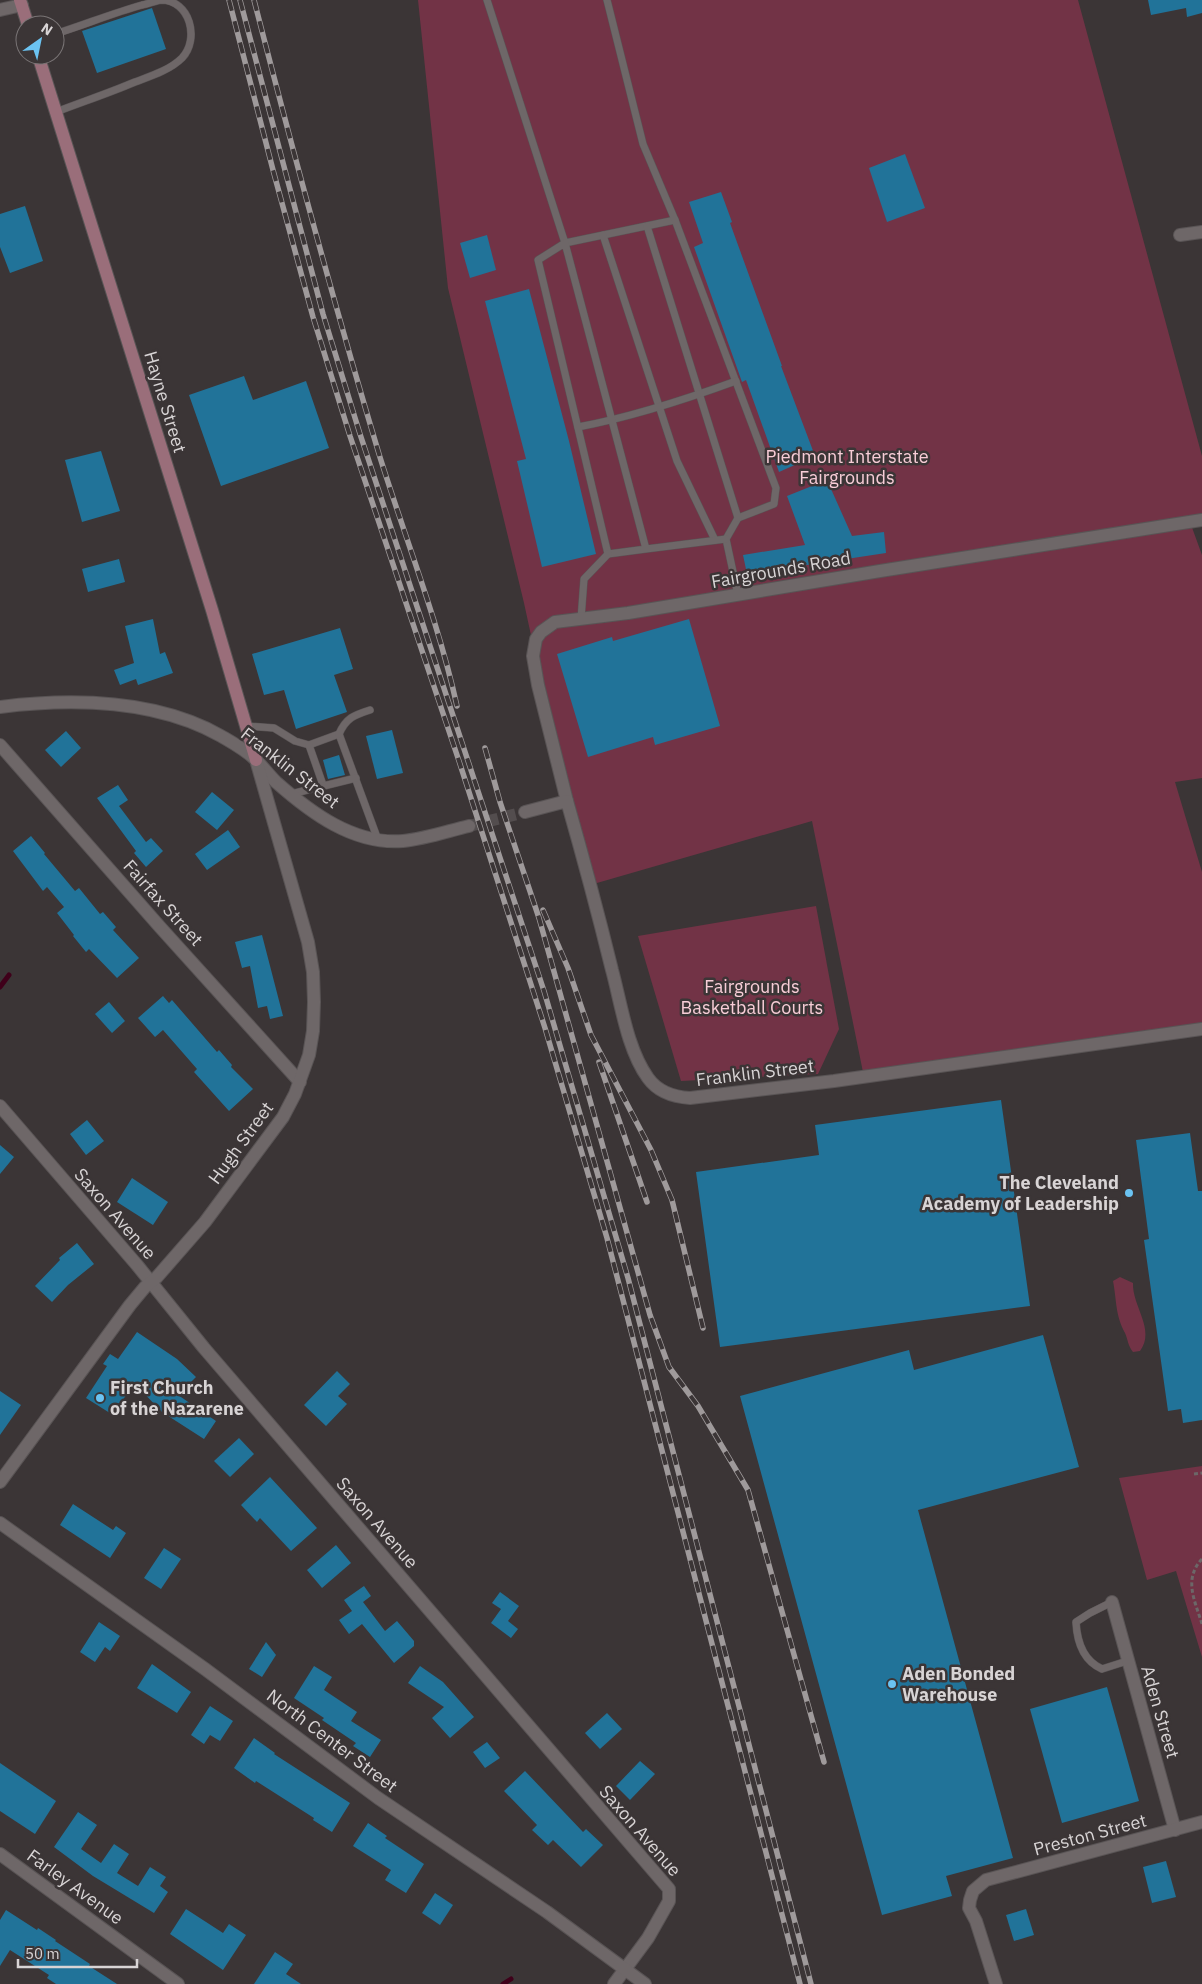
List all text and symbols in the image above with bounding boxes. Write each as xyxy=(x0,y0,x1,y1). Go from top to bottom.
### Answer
north arrow xyxy=(15,15,65,65)
text: N xyxy=(38,19,56,39)
street label: Hayne Street xyxy=(139,348,192,455)
park label: Piedmont Interstate Fairgrounds xyxy=(765,445,929,489)
street label: Fairgrounds Road xyxy=(709,546,852,593)
street label: Franklin Street xyxy=(236,722,344,813)
street label: Fairfax Street xyxy=(119,855,208,951)
park label: Fairgrounds Basketball Courts xyxy=(681,975,823,1019)
street label: Franklin Street xyxy=(695,1054,815,1091)
street label: Hugh Street xyxy=(203,1097,278,1188)
street label: Saxon Avenue xyxy=(69,1163,161,1264)
place label: The Cleveland Academy of Leadership xyxy=(922,1171,1119,1215)
marker: The Cleveland Academy of Leadership xyxy=(1123,1187,1135,1199)
place label: First Church of the Nazarene xyxy=(110,1376,244,1420)
marker: First Church of the Nazarene xyxy=(94,1392,106,1404)
street label: Saxon Avenue xyxy=(331,1472,423,1573)
place label: Aden Bonded Warehouse xyxy=(902,1662,1015,1706)
street label: Aden Street xyxy=(1136,1663,1185,1761)
marker: Aden Bonded Warehouse xyxy=(886,1678,898,1690)
street label: North Center Street xyxy=(262,1684,402,1797)
street label: Saxon Avenue xyxy=(594,1780,686,1881)
street label: Preston Street xyxy=(1031,1808,1149,1861)
street label: Farley Avenue xyxy=(23,1844,128,1929)
scale bar xyxy=(18,1936,136,1968)
text: 50 m xyxy=(25,1944,60,1963)

